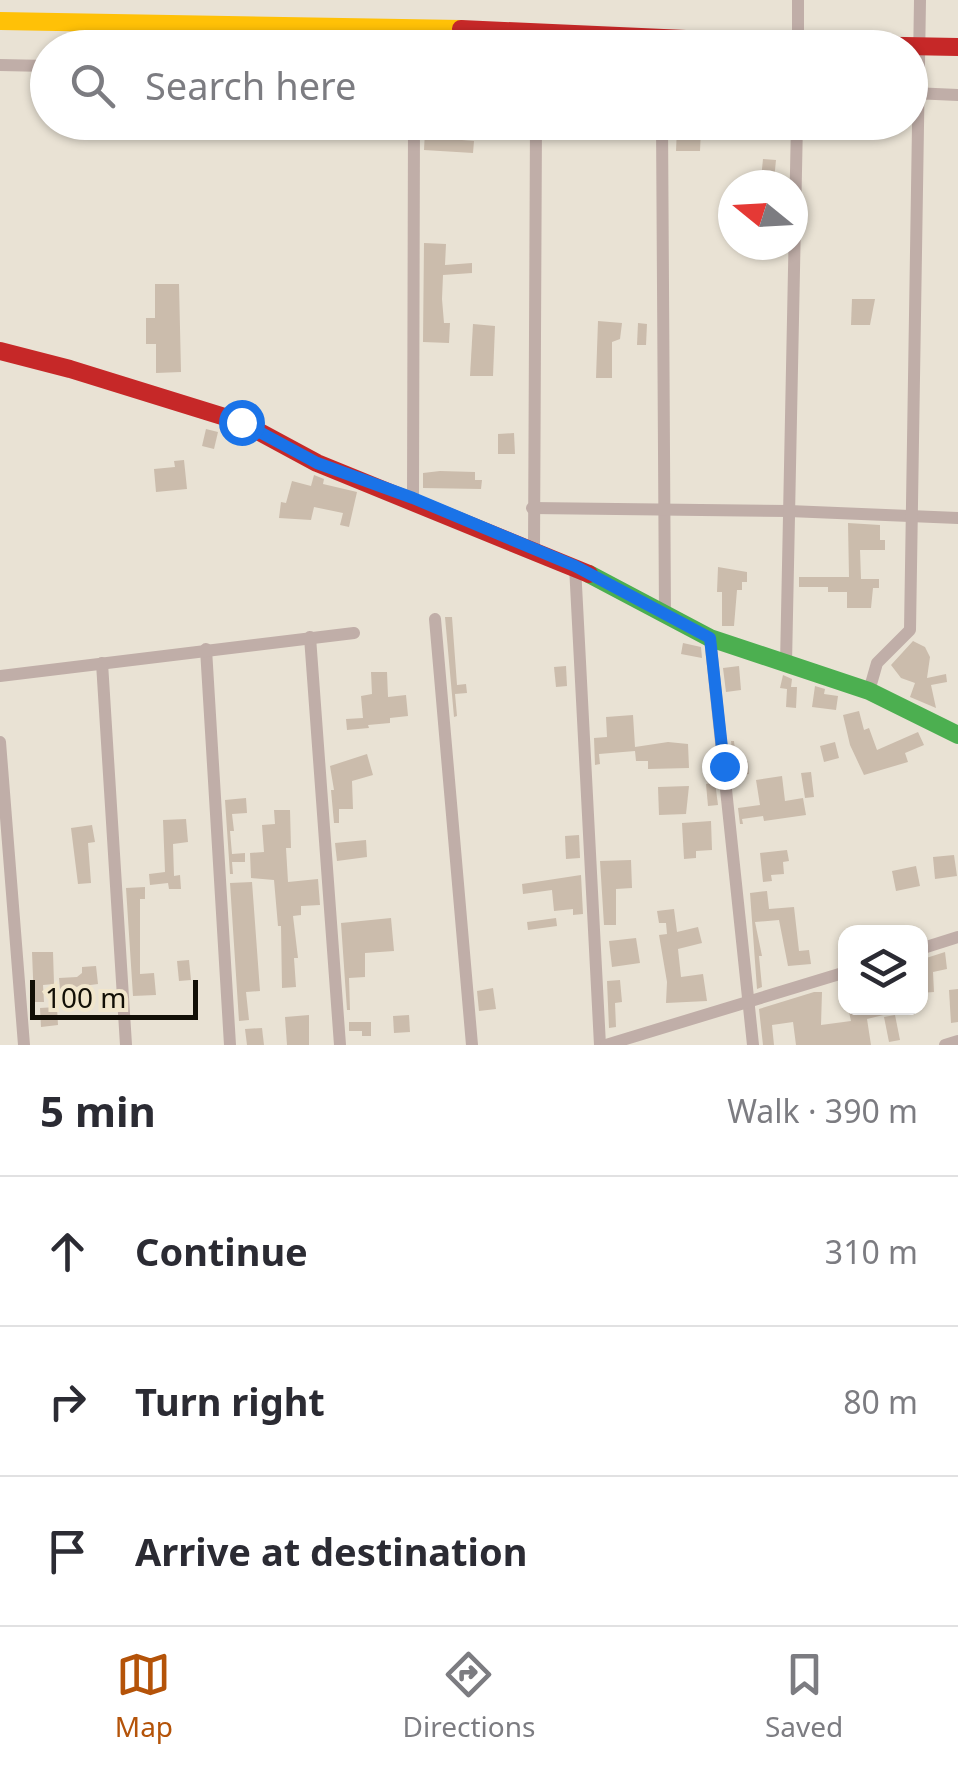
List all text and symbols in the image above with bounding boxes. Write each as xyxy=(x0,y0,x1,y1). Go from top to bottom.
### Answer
search box xyxy=(30,30,928,140)
icon: search xyxy=(65,58,120,113)
text: Search here xyxy=(145,59,356,111)
north arrow xyxy=(718,170,808,260)
route start xyxy=(219,400,265,446)
route end xyxy=(702,744,748,790)
map controls xyxy=(838,925,928,1015)
button: layers xyxy=(838,925,928,1015)
scale bar xyxy=(30,975,198,1020)
text: 100 m xyxy=(45,978,127,1016)
text: 5 min xyxy=(40,1082,156,1139)
text: Walk · 390 m xyxy=(727,1089,918,1132)
icon: ahead xyxy=(40,1224,95,1279)
text: Continue xyxy=(135,1225,308,1277)
text: 310 m xyxy=(825,1230,918,1273)
icon: right xyxy=(40,1374,95,1429)
text: Turn right xyxy=(135,1375,325,1427)
text: 80 m xyxy=(843,1380,918,1423)
icon: arrive xyxy=(40,1524,95,1579)
text: Arrive at destination xyxy=(135,1525,527,1577)
tab: Map xyxy=(115,1647,173,1745)
tab: Directions xyxy=(403,1647,535,1745)
tab: Saved xyxy=(765,1647,843,1745)

